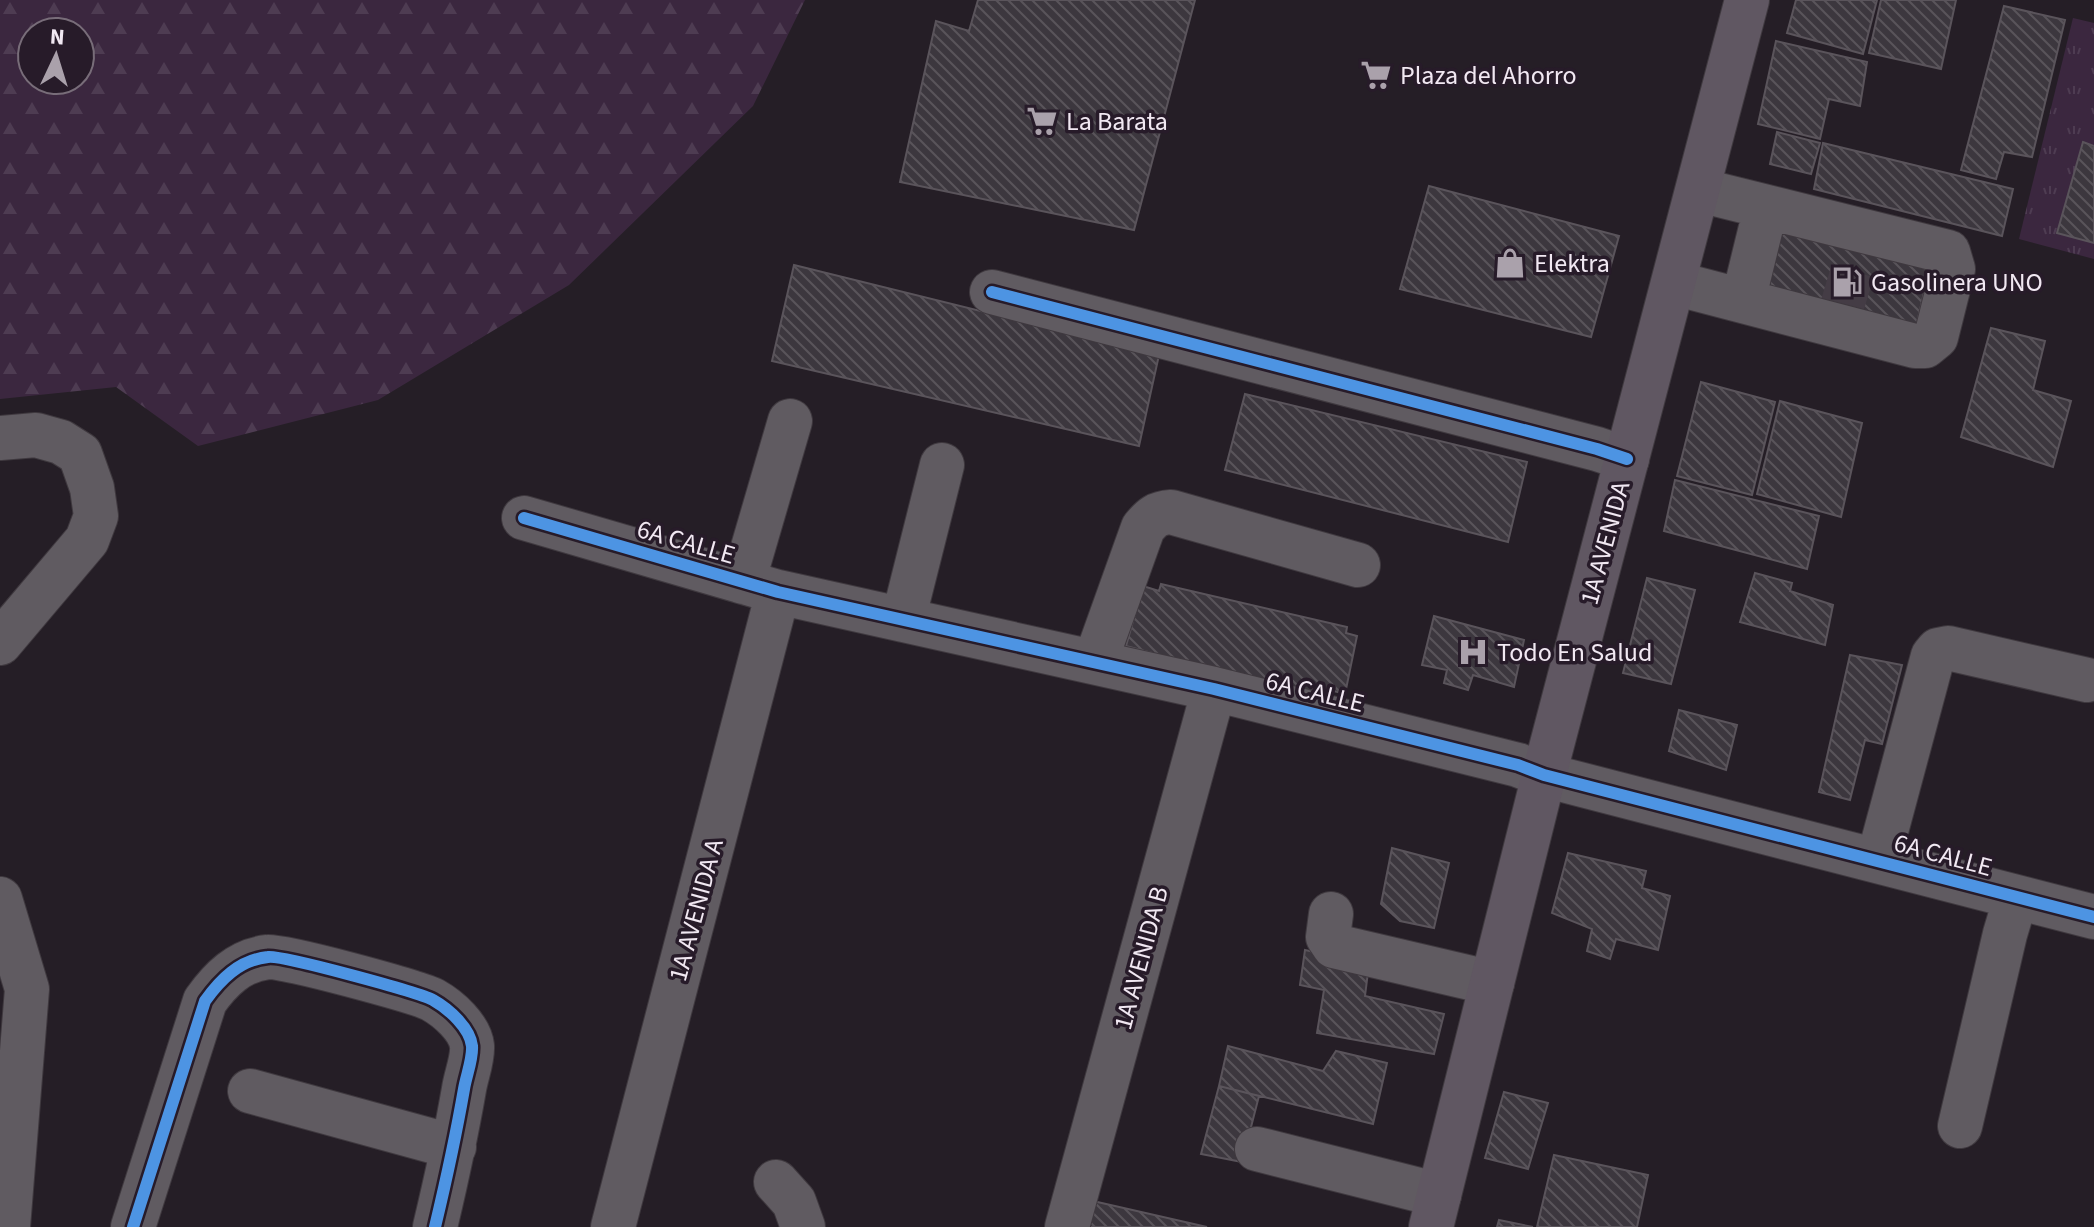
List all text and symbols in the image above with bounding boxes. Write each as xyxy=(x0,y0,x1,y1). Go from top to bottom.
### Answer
north arrow xyxy=(16,16,96,96)
text: N xyxy=(49,21,66,54)
place label: Plaza del Ahorro xyxy=(1400,57,1577,94)
supermarket icon: Plaza del Ahorro xyxy=(1359,58,1393,92)
place label: La Barata xyxy=(1066,103,1168,140)
supermarket icon: La Barata xyxy=(1025,104,1059,138)
place label: Elektra xyxy=(1534,245,1610,282)
shop icon: Elektra xyxy=(1493,246,1527,280)
place label: Gasolinera UNO xyxy=(1871,264,2043,301)
fuel station icon: Gasolinera UNO xyxy=(1830,265,1864,299)
street label: 1A AVENIDA xyxy=(1571,476,1639,609)
street label: 6A CALLE xyxy=(633,510,739,574)
place label: Todo En Salud xyxy=(1497,634,1652,671)
hospital icon: Todo En Salud xyxy=(1456,635,1490,669)
street label: 6A CALLE xyxy=(1262,662,1368,722)
street label: 6A CALLE xyxy=(1890,824,1996,886)
street label: 1A AVENIDA A xyxy=(659,834,733,985)
street label: 1A AVENIDA B xyxy=(1104,882,1178,1034)

